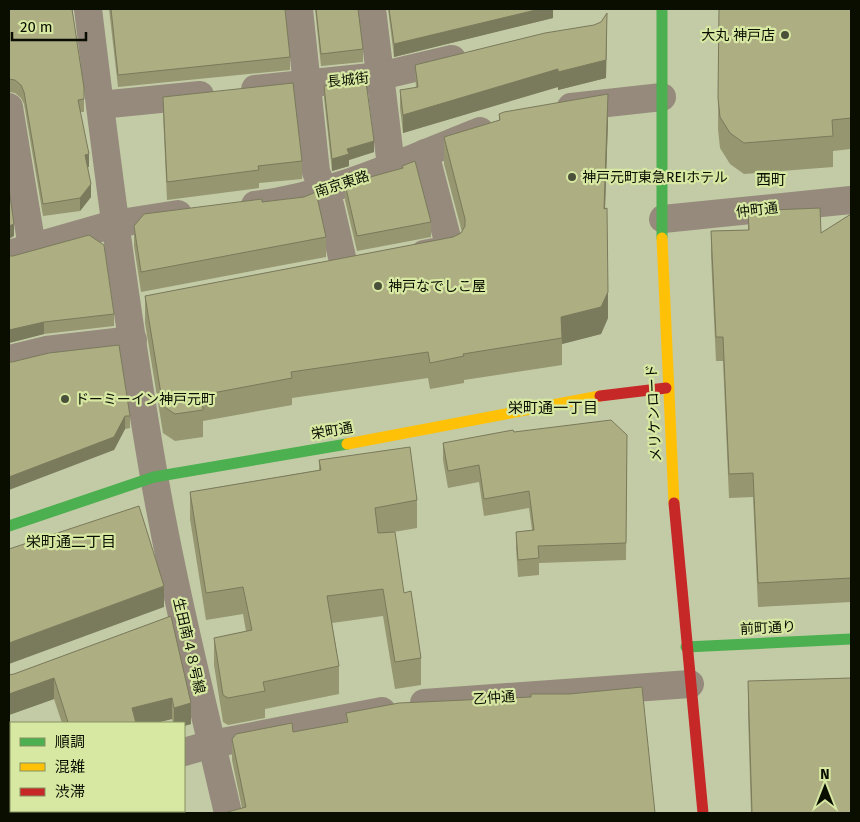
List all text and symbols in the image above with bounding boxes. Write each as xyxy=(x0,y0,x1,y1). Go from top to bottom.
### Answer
scale bar xyxy=(12,10,86,42)
text: 20 m xyxy=(20,18,53,36)
place label: 大丸 神戸店 xyxy=(701,27,775,44)
marker: 大丸 神戸店 xyxy=(779,29,791,41)
street label: 長城街 xyxy=(326,69,370,91)
street label: 南京東路 xyxy=(313,167,371,201)
place label: 神戸元町東急REIホテル xyxy=(582,169,728,186)
marker: 神戸元町東急REIホテル xyxy=(566,171,578,183)
district label: 西町 xyxy=(756,171,786,189)
street label: 仲町通 xyxy=(735,199,779,221)
place label: 神戸なでしこ屋 xyxy=(388,278,486,295)
marker: 神戸なでしこ屋 xyxy=(372,280,384,292)
street label: メリケンロード xyxy=(643,364,665,462)
place label: ドーミーイン神戸元町 xyxy=(75,391,215,408)
marker: ドーミーイン神戸元町 xyxy=(59,393,71,405)
district label: 栄町通一丁目 xyxy=(508,399,598,417)
street label: 栄町通 xyxy=(310,419,354,443)
district label: 栄町通二丁目 xyxy=(26,533,116,551)
street label: 生田南４８号線 xyxy=(170,596,208,696)
street label: 前町通り xyxy=(740,618,796,638)
street label: 乙仲通 xyxy=(472,688,516,708)
legend xyxy=(10,722,185,812)
text: 順調 xyxy=(55,733,85,751)
text: 混雑 xyxy=(55,758,85,776)
north arrow xyxy=(800,762,850,812)
text: N xyxy=(820,766,830,783)
text: 渋滞 xyxy=(55,783,85,801)

